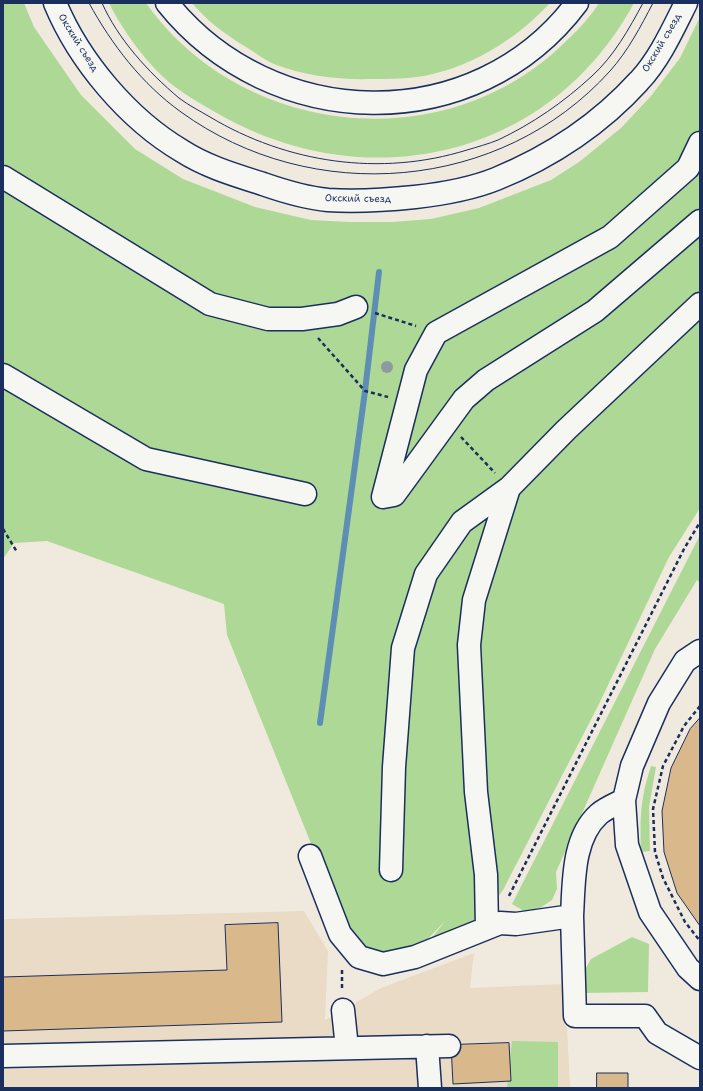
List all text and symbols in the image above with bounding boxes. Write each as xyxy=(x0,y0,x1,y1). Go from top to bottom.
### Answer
street label: Окский съезд xyxy=(640,11,684,75)
street label: Окский съезд xyxy=(55,12,101,74)
street label: Окский съезд xyxy=(325,192,391,206)

